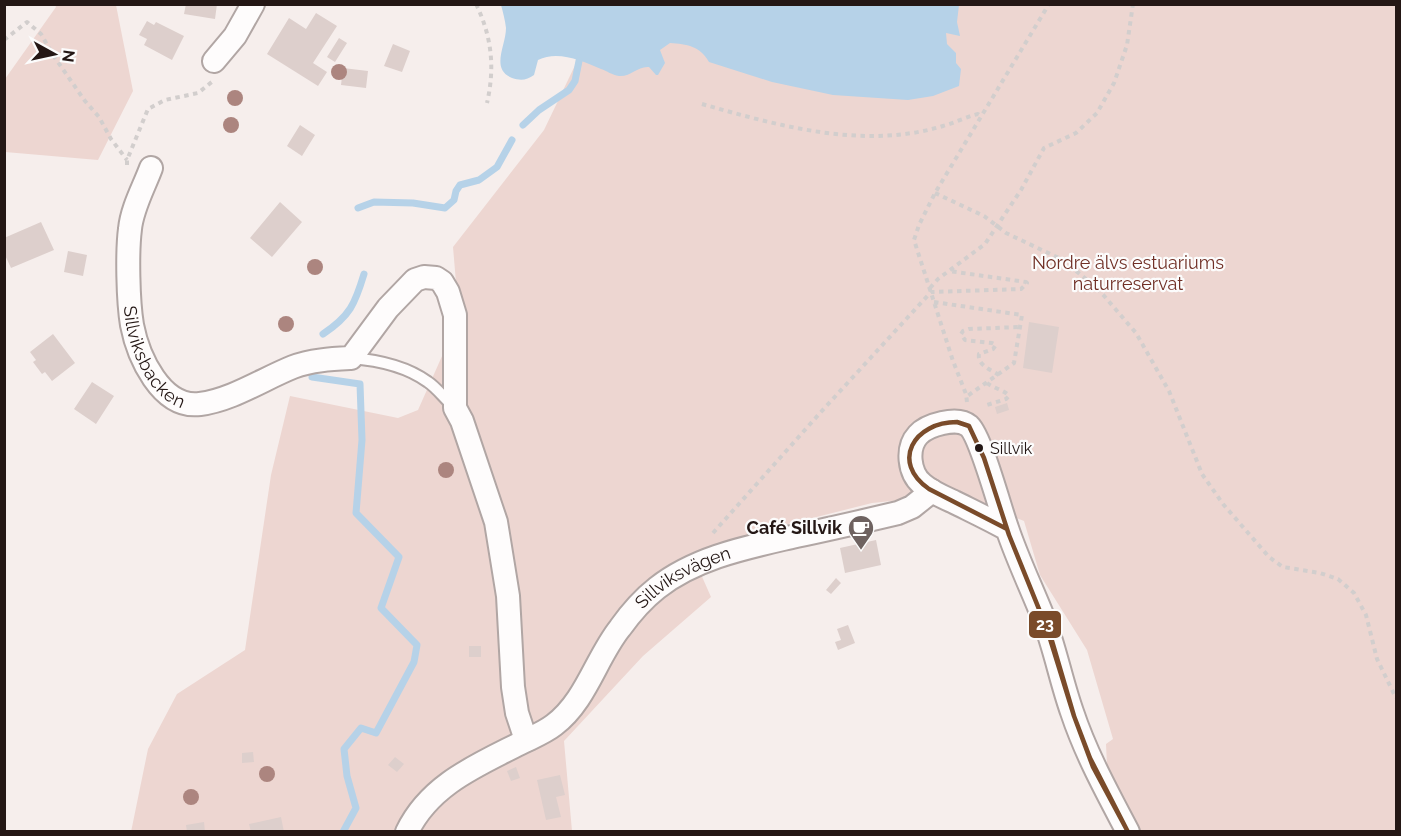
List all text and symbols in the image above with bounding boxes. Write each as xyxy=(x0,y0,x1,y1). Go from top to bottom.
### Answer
north arrow xyxy=(24,24,84,84)
text: N xyxy=(58,49,79,63)
park label: Nordre älvs estuariums naturreservat xyxy=(1032,252,1224,294)
street label: Sillviksbacken xyxy=(120,305,188,412)
place label: Sillvik xyxy=(990,439,1033,458)
marker: Sillvik xyxy=(973,442,985,454)
cafe icon: Café Sillvik xyxy=(846,513,876,551)
place label: Café Sillvik xyxy=(747,517,843,538)
street label: Sillviksvägen xyxy=(630,542,733,612)
line badge: 23 xyxy=(1028,610,1062,639)
text: 23 xyxy=(1036,615,1054,634)

